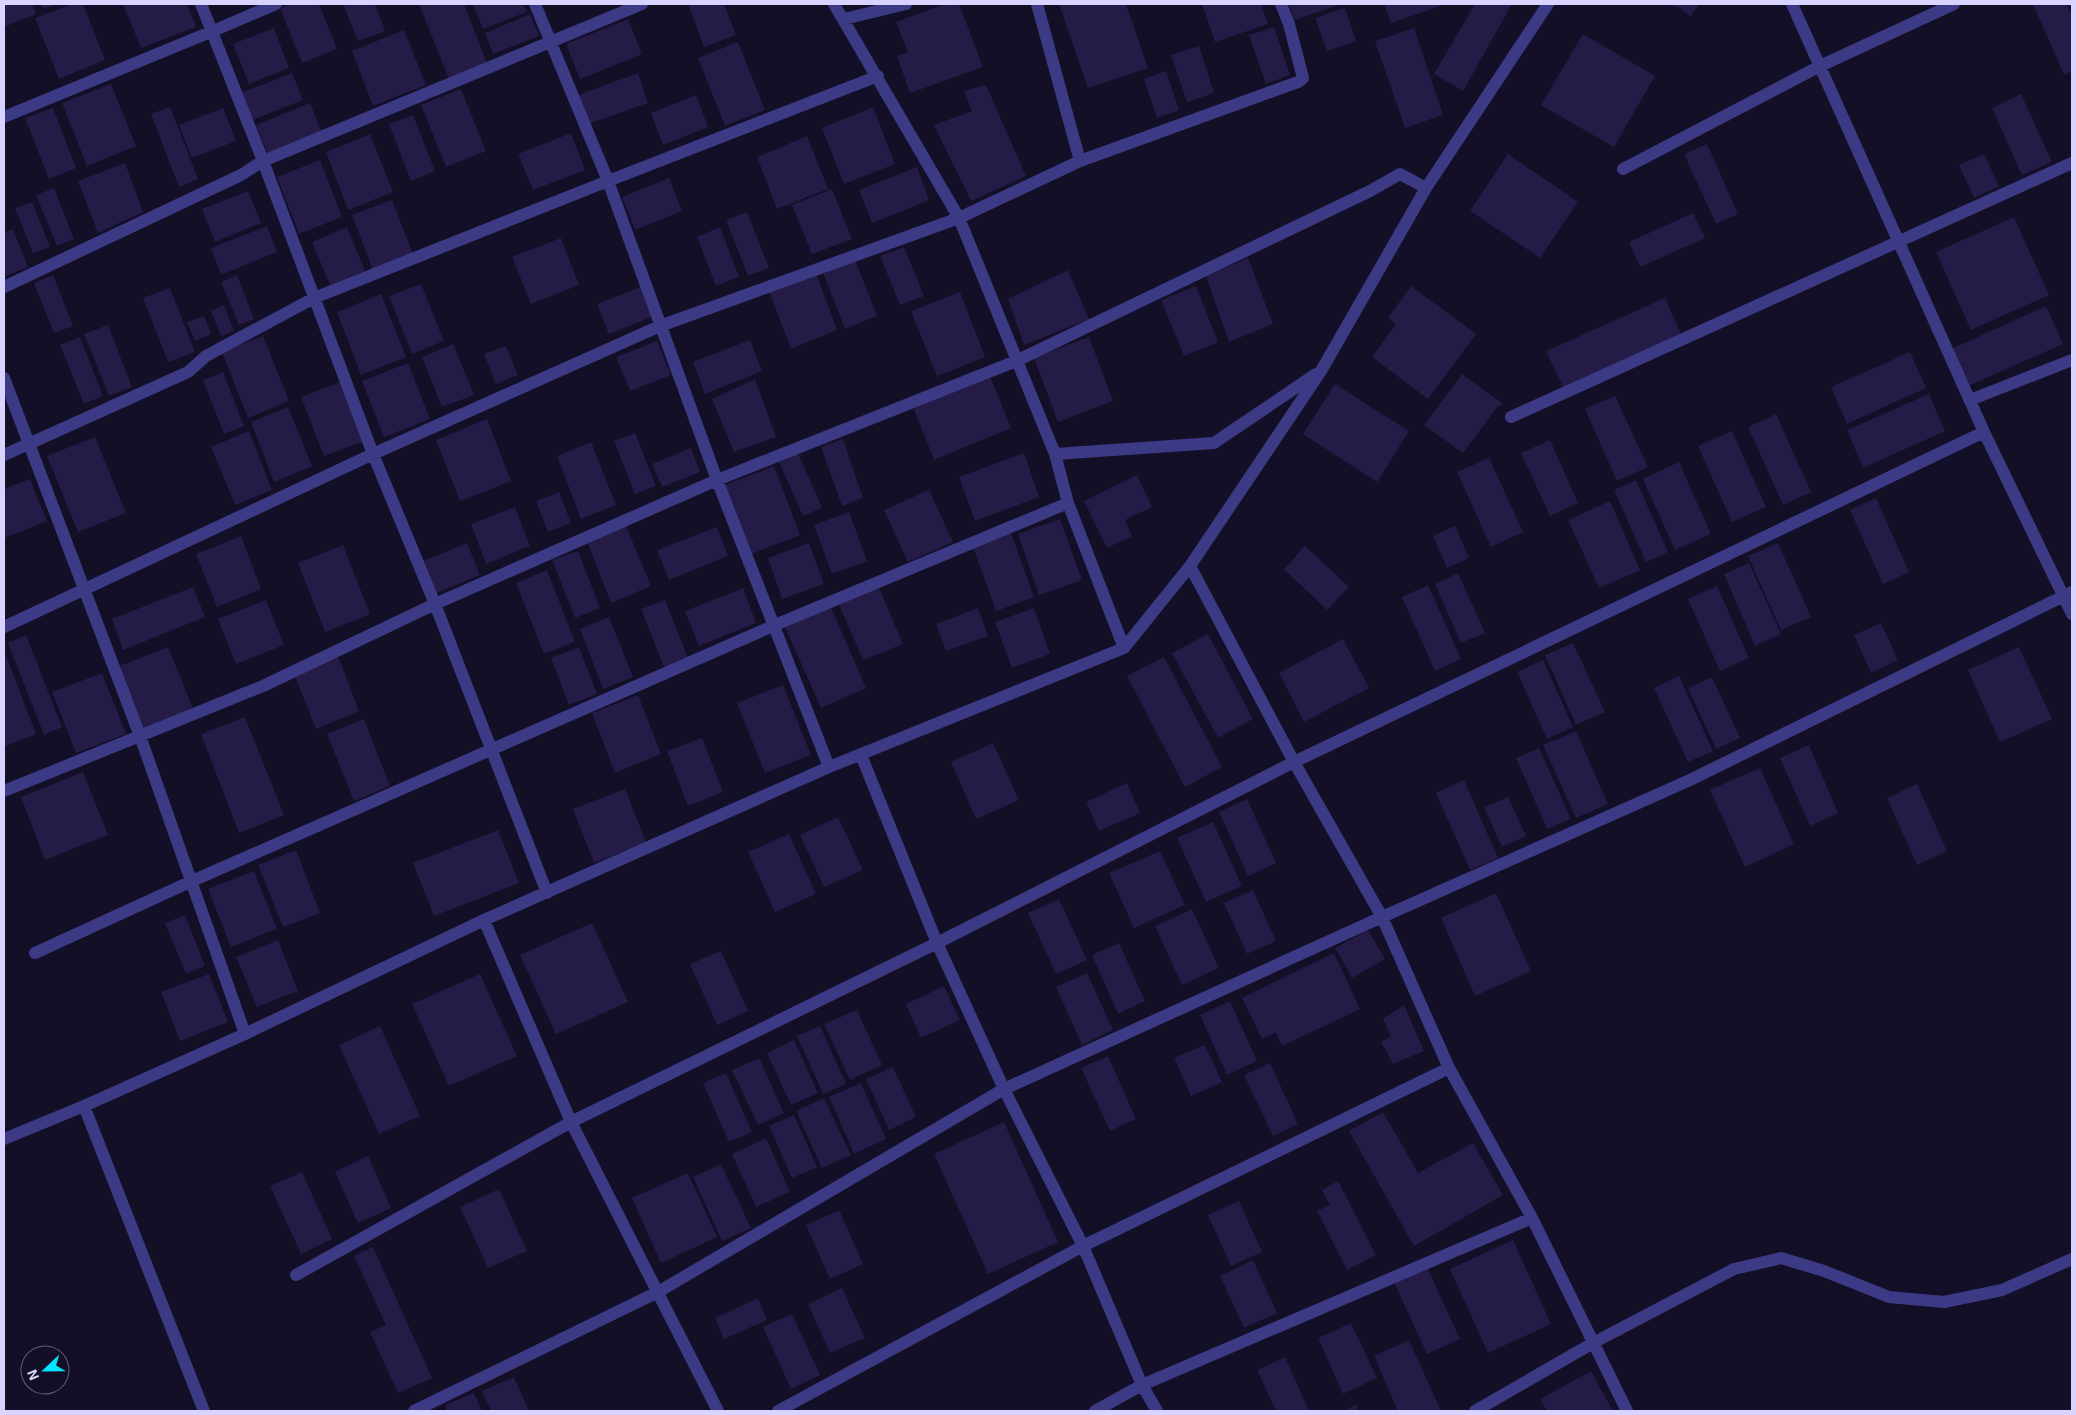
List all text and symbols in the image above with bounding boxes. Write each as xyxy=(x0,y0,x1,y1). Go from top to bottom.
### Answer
north arrow xyxy=(20,1345,70,1395)
text: N xyxy=(23,1367,42,1383)

